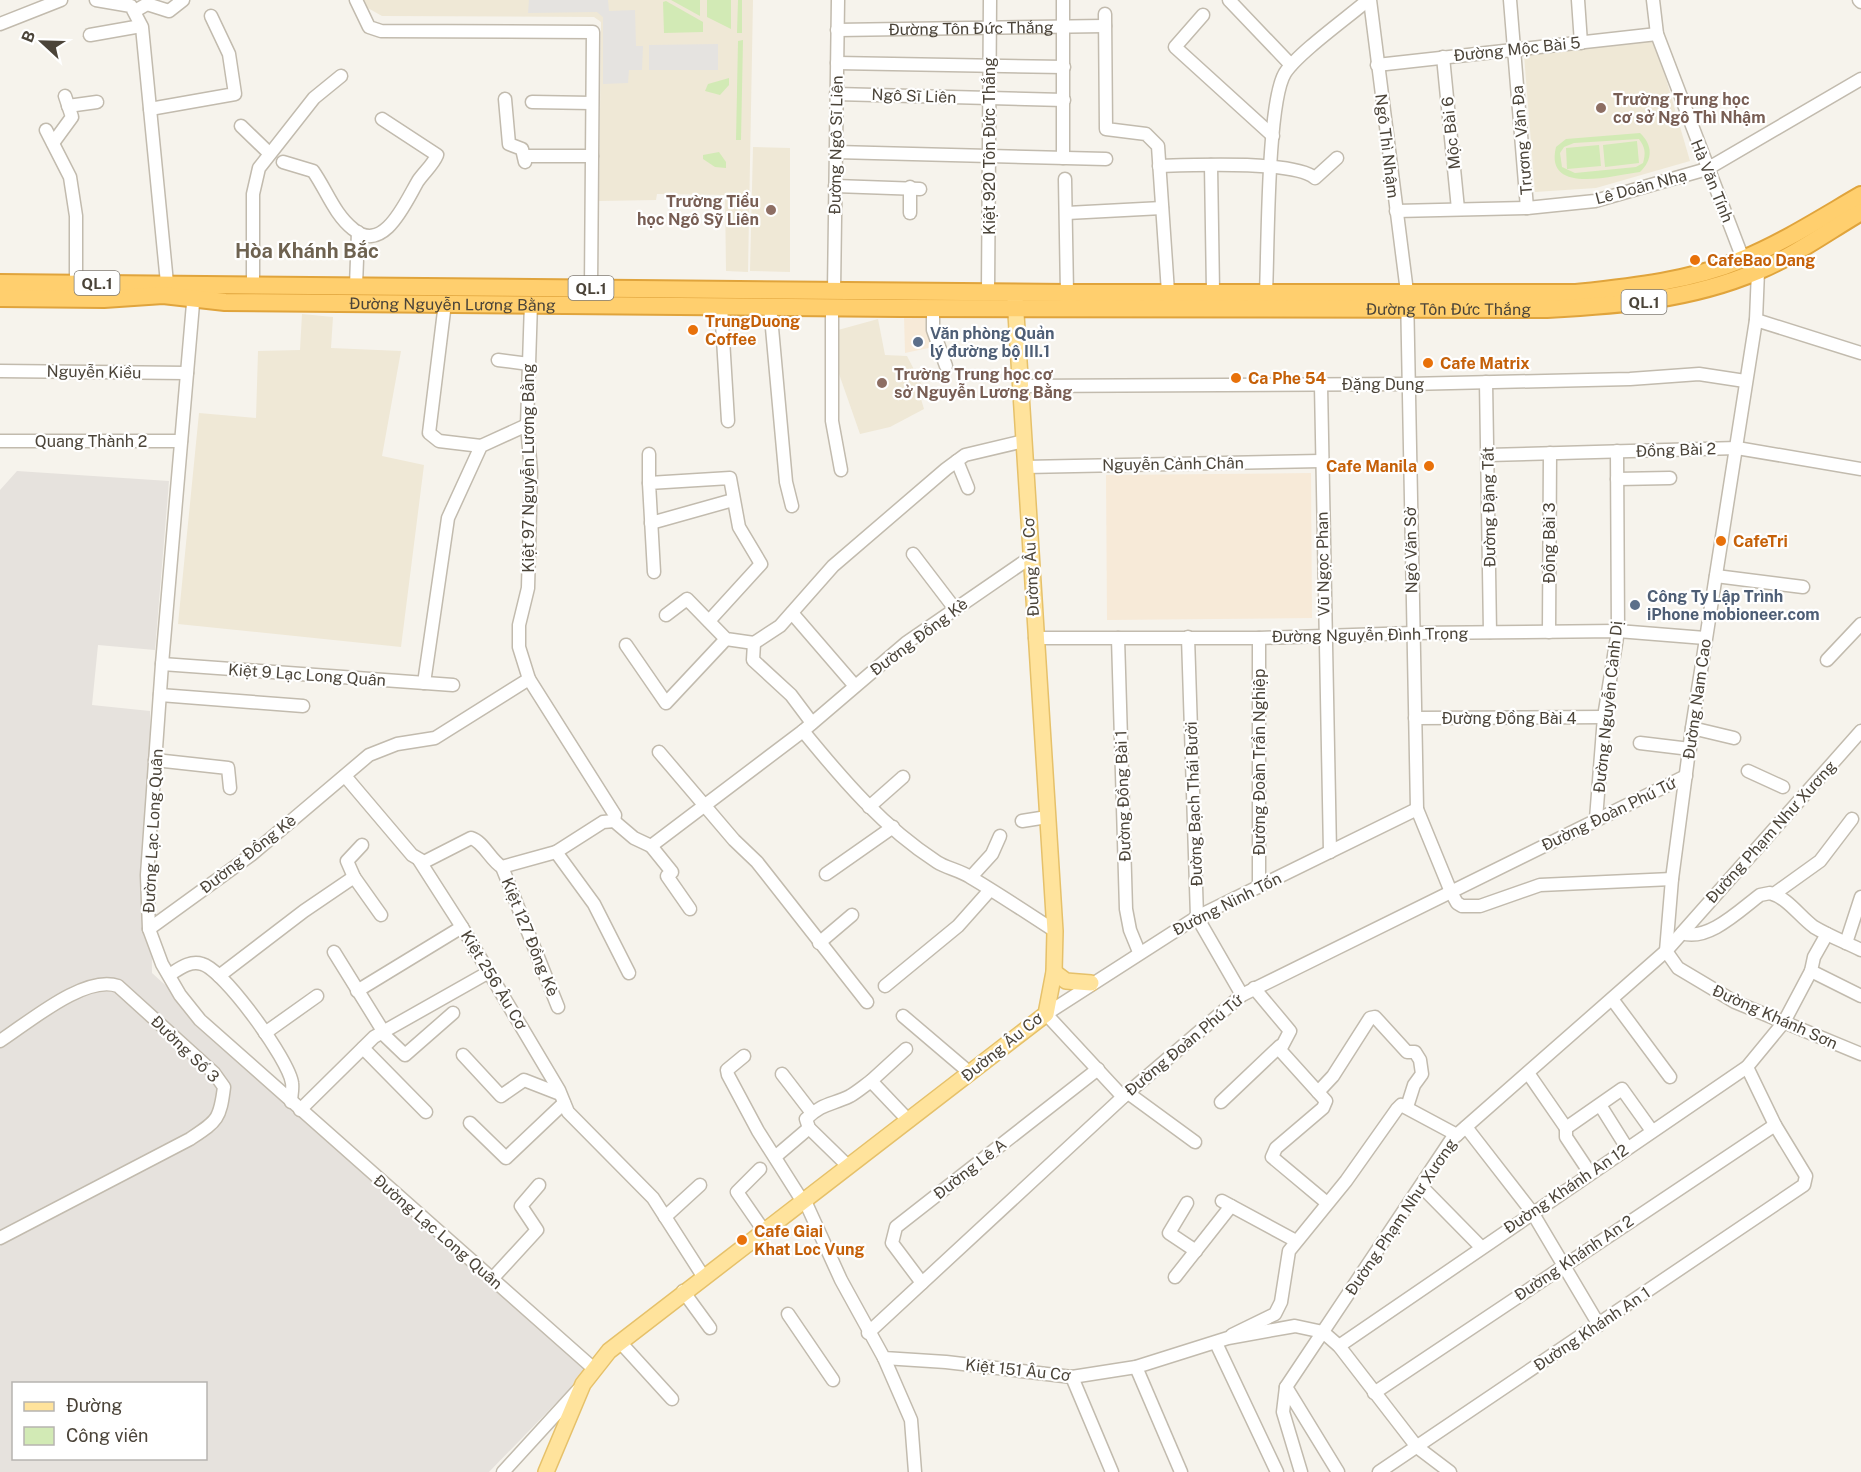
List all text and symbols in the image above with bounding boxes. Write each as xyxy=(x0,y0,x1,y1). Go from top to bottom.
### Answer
north arrow xyxy=(12,12,72,72)
street label: Đường Tôn Đức Thắng xyxy=(888,17,1054,39)
text: B xyxy=(18,28,39,45)
street label: Đường Mộc Bài 5 xyxy=(1453,33,1581,65)
street label: Kiệt 920 Tôn Đức Thắng xyxy=(980,57,999,235)
street label: Đường Ngô Sĩ Liên xyxy=(825,75,847,215)
street label: Trương Văn Đa xyxy=(1508,84,1536,196)
street label: Ngô Sĩ Liên xyxy=(871,85,957,107)
place label: Trường Trung học cơ sở Ngô Thì Nhậm xyxy=(1613,90,1765,127)
street label: Ngô Thì Nhậm xyxy=(1371,93,1403,199)
street label: Mộc Bài 6 xyxy=(1438,96,1464,170)
marker: Trường Trung học cơ sở Ngô Thì Nhậm xyxy=(1594,101,1608,115)
street label: Hà Văn Tính xyxy=(1687,137,1737,225)
street label: Lê Doãn Nhạ xyxy=(1593,166,1689,208)
place label: Trường Tiểu học Ngô Sỹ Liên xyxy=(637,191,759,229)
marker: Trường Tiểu học Ngô Sỹ Liên xyxy=(764,203,778,217)
district label: Hòa Khánh Bắc xyxy=(235,239,379,263)
place label: CafeBao Dang xyxy=(1707,251,1815,270)
marker: CafeBao Dang xyxy=(1688,253,1702,267)
road number: QL.1 xyxy=(74,271,120,295)
road number: QL.1 xyxy=(568,276,614,300)
road number: QL.1 xyxy=(1622,290,1666,314)
street label: Đường Nguyễn Lương Bằng xyxy=(349,294,556,314)
street label: Đường Tôn Đức Thắng xyxy=(1366,299,1531,318)
place label: TrungDuong Coffee xyxy=(705,312,800,349)
marker: TrungDuong Coffee xyxy=(686,323,700,337)
place label: Văn phòng Quản lý đường bộ III.1 xyxy=(930,324,1055,361)
marker: Văn phòng Quản lý đường bộ III.1 xyxy=(911,335,925,349)
place label: Cafe Matrix xyxy=(1440,354,1530,373)
marker: Cafe Matrix xyxy=(1421,356,1435,370)
street label: Nguyễn Kiều xyxy=(46,362,142,382)
street label: Kiệt 97 Nguyễn Lương Bằng xyxy=(519,363,538,573)
place label: Trường Trung học cơ sở Nguyễn Lương Bằng xyxy=(894,365,1072,402)
place label: Ca Phe 54 xyxy=(1248,369,1326,388)
marker: Ca Phe 54 xyxy=(1229,371,1243,385)
street label: Đặng Dung xyxy=(1342,375,1424,394)
marker: Trường Trung học cơ sở Nguyễn Lương Bằng xyxy=(875,376,889,390)
street label: Quang Thành 2 xyxy=(35,432,147,451)
street label: Đồng Bài 2 xyxy=(1635,439,1717,461)
street label: Đường Đặng Tất xyxy=(1478,447,1500,567)
street label: Nguyễn Cảnh Chân xyxy=(1102,453,1244,475)
place label: Cafe Manila xyxy=(1326,457,1417,476)
marker: Cafe Manila xyxy=(1422,459,1436,473)
street label: Đồng Bài 3 xyxy=(1540,503,1559,583)
street label: Ngô Văn Sở xyxy=(1401,506,1421,593)
street label: Vũ Ngọc Phan xyxy=(1313,512,1333,616)
street label: Đường Âu Cơ xyxy=(1018,517,1043,617)
place label: CafeTri xyxy=(1733,532,1788,551)
marker: CafeTri xyxy=(1714,534,1728,548)
place label: Công Ty Lập Trình iPhone mobioneer.com xyxy=(1647,587,1820,624)
street label: Đường Đồng Kè xyxy=(867,594,971,680)
marker: Công Ty Lập Trình iPhone mobioneer.com xyxy=(1628,598,1642,612)
street label: Đường Nguyễn Cảnh Dị xyxy=(1590,620,1626,794)
street label: Đường Nguyễn Đình Trọng xyxy=(1272,624,1469,646)
street label: Đường Nam Cao xyxy=(1679,638,1715,760)
street label: Kiệt 9 Lạc Long Quân xyxy=(227,660,387,690)
street label: Đường Đoàn Trần Nghiệp xyxy=(1250,669,1269,855)
street label: Đường Đồng Bài 4 xyxy=(1441,709,1577,728)
street label: Đường Bạch Thái Bưởi xyxy=(1182,721,1206,887)
street label: Đường Đồng Bài 1 xyxy=(1111,730,1135,862)
street label: Đường Lạc Long Quân xyxy=(139,748,167,914)
street label: Đường Phạm Như Xương xyxy=(1702,757,1840,907)
street label: Đường Đoàn Phú Tứ xyxy=(1538,773,1680,855)
street label: Đường Đồng Kè xyxy=(196,810,300,898)
street label: Đường Ninh Tốn xyxy=(1170,868,1284,940)
street label: Kiệt 127 Đồng Kè xyxy=(498,875,562,999)
street label: Kiệt 256 Âu Cơ xyxy=(457,926,532,1033)
street label: Đường Khánh Sơn xyxy=(1709,981,1841,1053)
street label: Đường Đoàn Phú Tứ xyxy=(1121,990,1247,1100)
street label: Đường Âu Cơ xyxy=(957,1007,1047,1086)
street label: Đường Số 3 xyxy=(147,1012,223,1086)
street label: Đường Lê A xyxy=(930,1135,1010,1203)
street label: Đường Phạm Như Xương xyxy=(1341,1135,1461,1299)
street label: Đường Khánh An 12 xyxy=(1500,1140,1632,1238)
street label: Đường Lạc Long Quân xyxy=(370,1171,506,1293)
street label: Đường Khánh An 2 xyxy=(1511,1211,1637,1305)
place label: Cafe Giai Khat Loc Vung xyxy=(754,1222,865,1259)
marker: Cafe Giai Khat Loc Vung xyxy=(735,1233,749,1247)
street label: Đường Khánh An 1 xyxy=(1530,1283,1654,1375)
street label: Kiệt 151 Âu Cơ xyxy=(964,1354,1072,1385)
legend xyxy=(12,1382,207,1460)
text: Đường xyxy=(66,1395,123,1416)
text: Công viên xyxy=(66,1425,149,1446)

